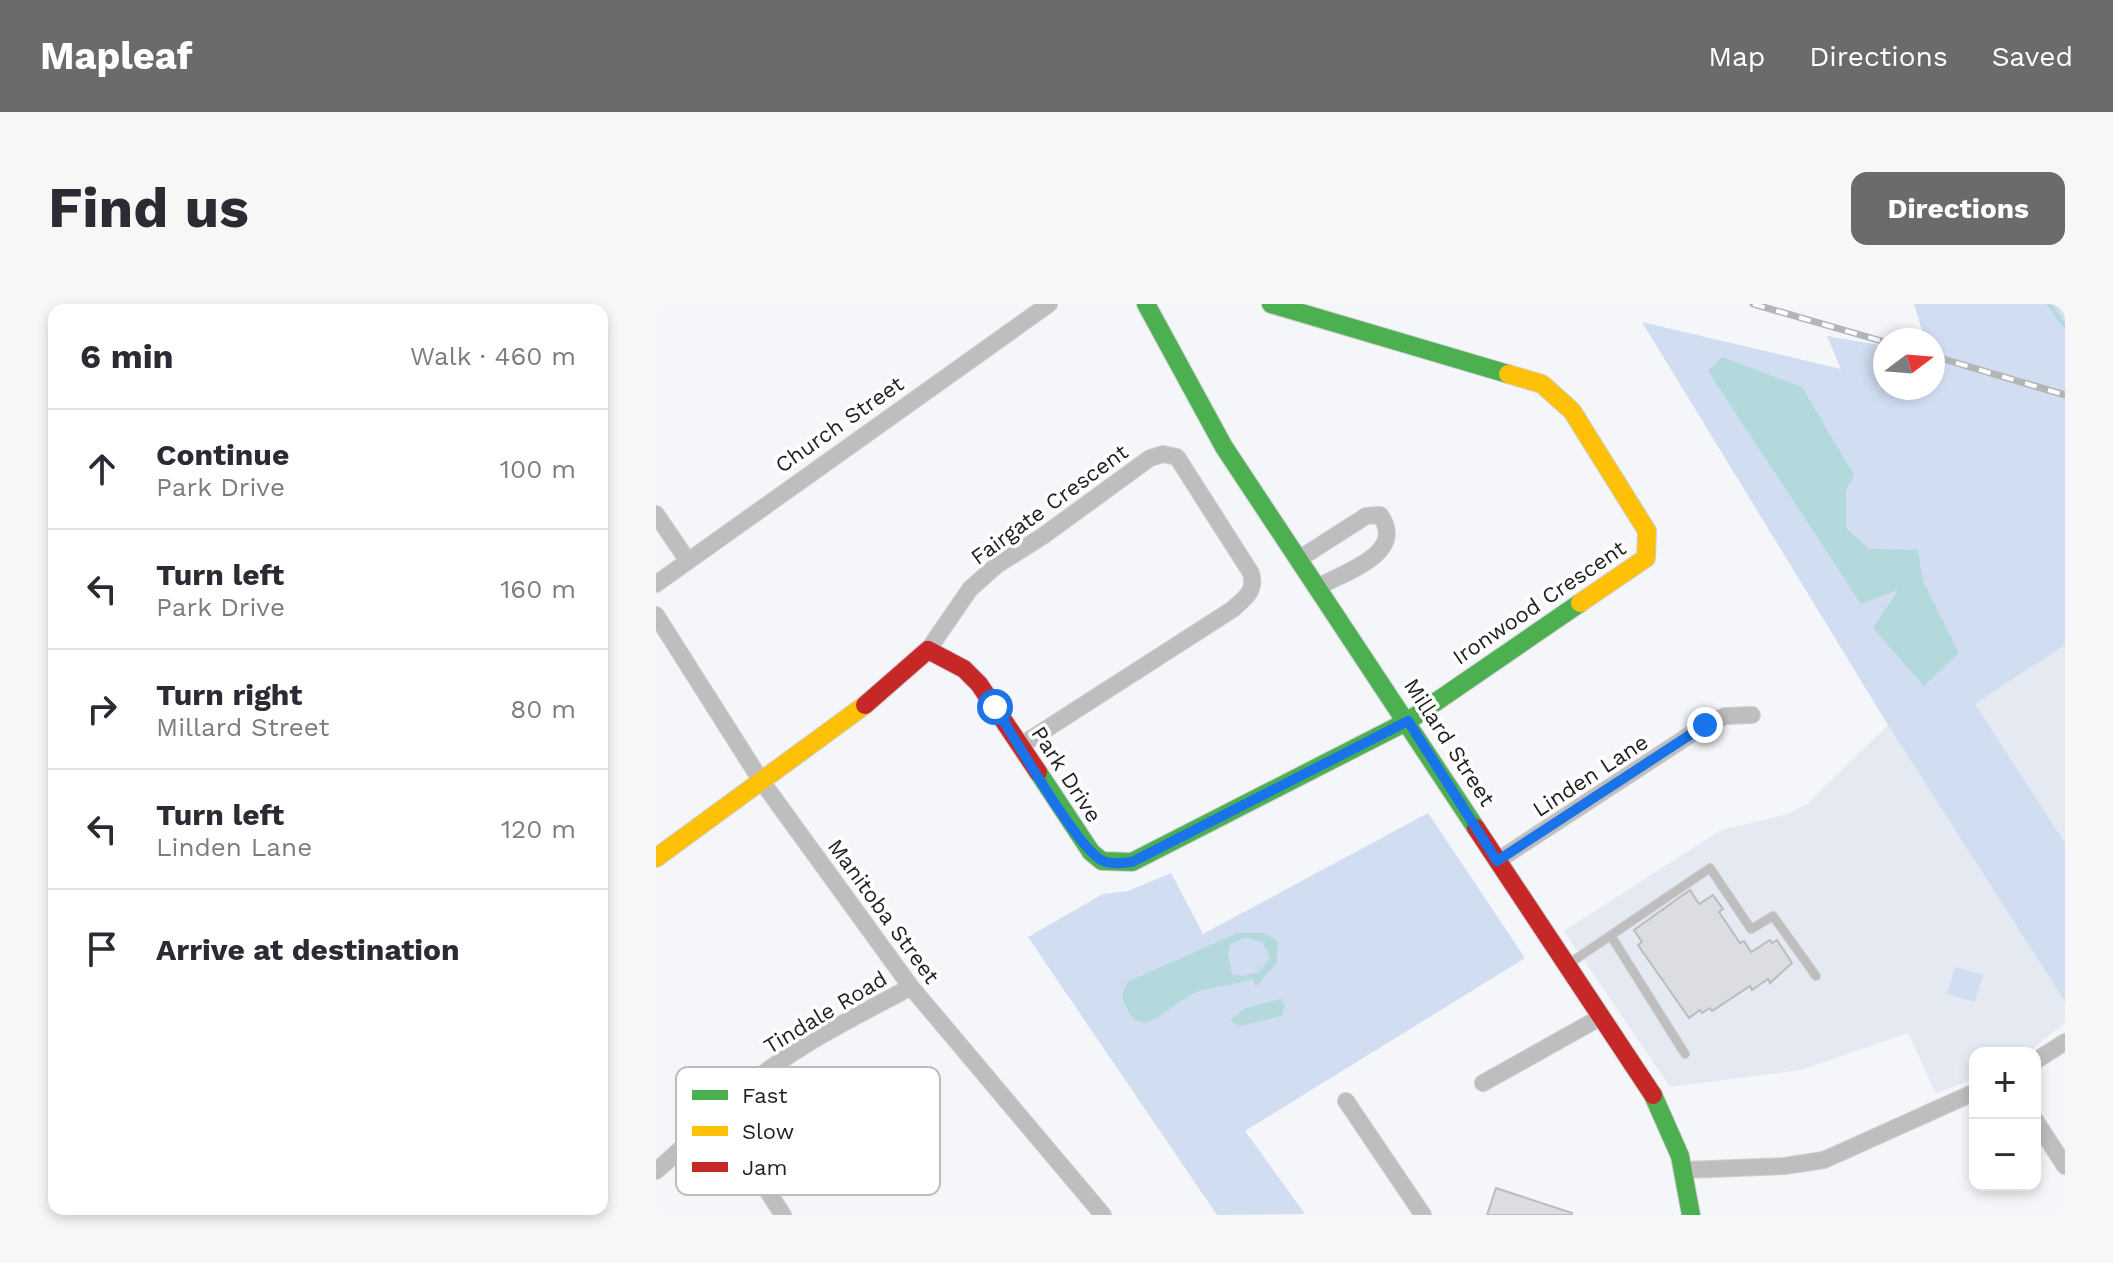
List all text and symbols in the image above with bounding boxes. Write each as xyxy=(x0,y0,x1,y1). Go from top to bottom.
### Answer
text: Mapleaf xyxy=(40,34,192,78)
text: Map xyxy=(1708,40,1765,73)
text: Directions xyxy=(1809,40,1948,73)
text: Saved xyxy=(1992,40,2073,73)
button: Directions xyxy=(1851,172,2065,245)
text: Find us xyxy=(48,175,249,241)
north arrow xyxy=(1873,328,1945,400)
text: 6 min xyxy=(80,336,174,376)
text: Walk · 460 m xyxy=(410,341,576,371)
street label: Church Street xyxy=(770,371,908,478)
text: Continue xyxy=(156,437,289,472)
street label: Fairgate Crescent xyxy=(966,439,1133,570)
icon: ahead xyxy=(80,447,124,491)
text: 100 m xyxy=(500,454,576,484)
text: Park Drive xyxy=(156,472,285,502)
street label: Ironwood Crescent xyxy=(1448,535,1630,670)
text: Turn left xyxy=(156,557,284,592)
icon: left xyxy=(80,567,124,611)
text: 160 m xyxy=(500,574,576,604)
text: Park Drive xyxy=(156,592,285,622)
street label: Millard Street xyxy=(1399,674,1500,811)
text: Turn right xyxy=(156,677,302,712)
icon: right xyxy=(80,687,124,731)
route start xyxy=(977,689,1013,725)
text: 80 m xyxy=(510,694,576,724)
route end xyxy=(1687,707,1723,743)
text: Millard Street xyxy=(156,712,329,742)
street label: Park Drive xyxy=(1026,722,1107,827)
street label: Linden Lane xyxy=(1528,729,1652,822)
text: Turn left xyxy=(156,797,284,832)
icon: left xyxy=(80,807,124,851)
text: 120 m xyxy=(501,814,576,844)
text: Linden Lane xyxy=(156,832,312,862)
street label: Manitoba Street xyxy=(823,834,944,988)
icon: arrive xyxy=(80,927,124,971)
text: Arrive at destination xyxy=(156,932,460,967)
street label: Tindale Road xyxy=(759,966,891,1059)
map controls xyxy=(1969,1047,2041,1191)
button: + xyxy=(1969,1047,2041,1119)
legend xyxy=(676,1067,940,1195)
text: Fast xyxy=(742,1083,788,1108)
text: Slow xyxy=(742,1119,794,1144)
button: − xyxy=(1969,1119,2041,1191)
text: Jam xyxy=(742,1155,787,1180)

